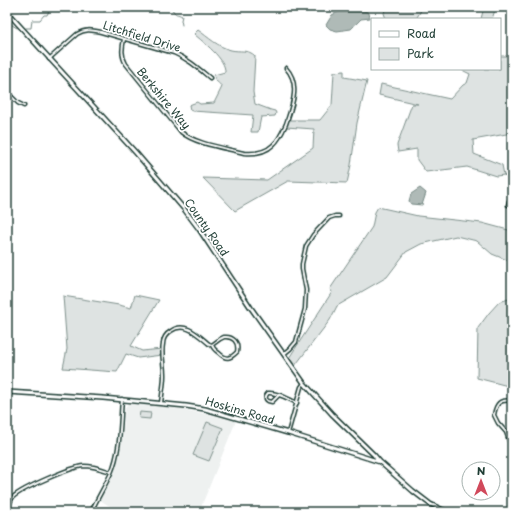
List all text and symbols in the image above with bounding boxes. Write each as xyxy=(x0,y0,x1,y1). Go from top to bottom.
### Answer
street label: Litchfield Drive xyxy=(101,16,183,56)
legend xyxy=(371,18,501,70)
text: Road xyxy=(407,24,436,42)
text: Park xyxy=(407,44,434,62)
street label: Berkshire Way xyxy=(133,63,195,133)
street label: County Road xyxy=(181,194,233,260)
street label: Hoskins Road xyxy=(203,392,277,428)
north arrow xyxy=(461,461,501,501)
text: N xyxy=(477,462,486,479)

